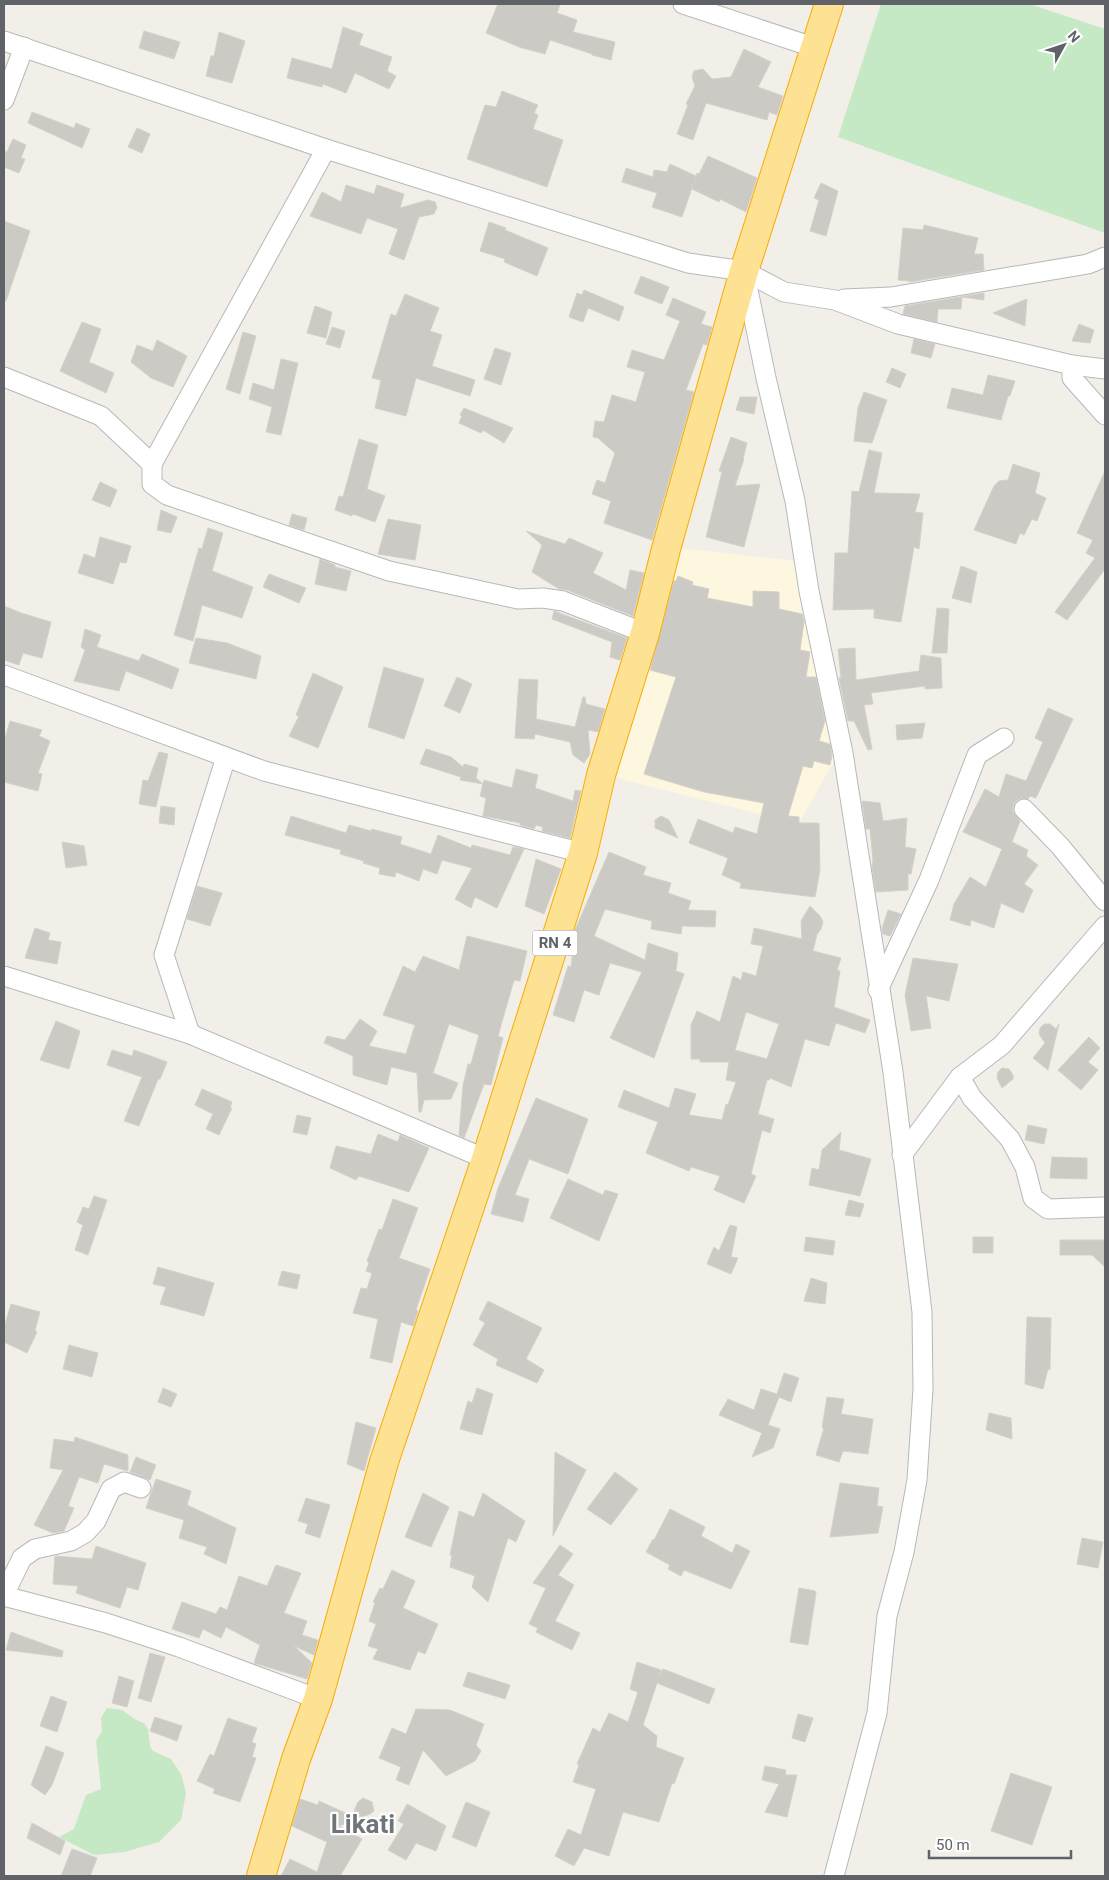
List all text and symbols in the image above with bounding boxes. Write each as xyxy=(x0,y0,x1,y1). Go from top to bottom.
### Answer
north arrow xyxy=(1039,20,1089,70)
text: N xyxy=(1065,28,1083,46)
road number: RN 4 xyxy=(532,930,578,956)
district label: Likati xyxy=(331,1809,395,1839)
scale bar xyxy=(929,1828,1072,1860)
text: 50 m xyxy=(936,1836,970,1854)

